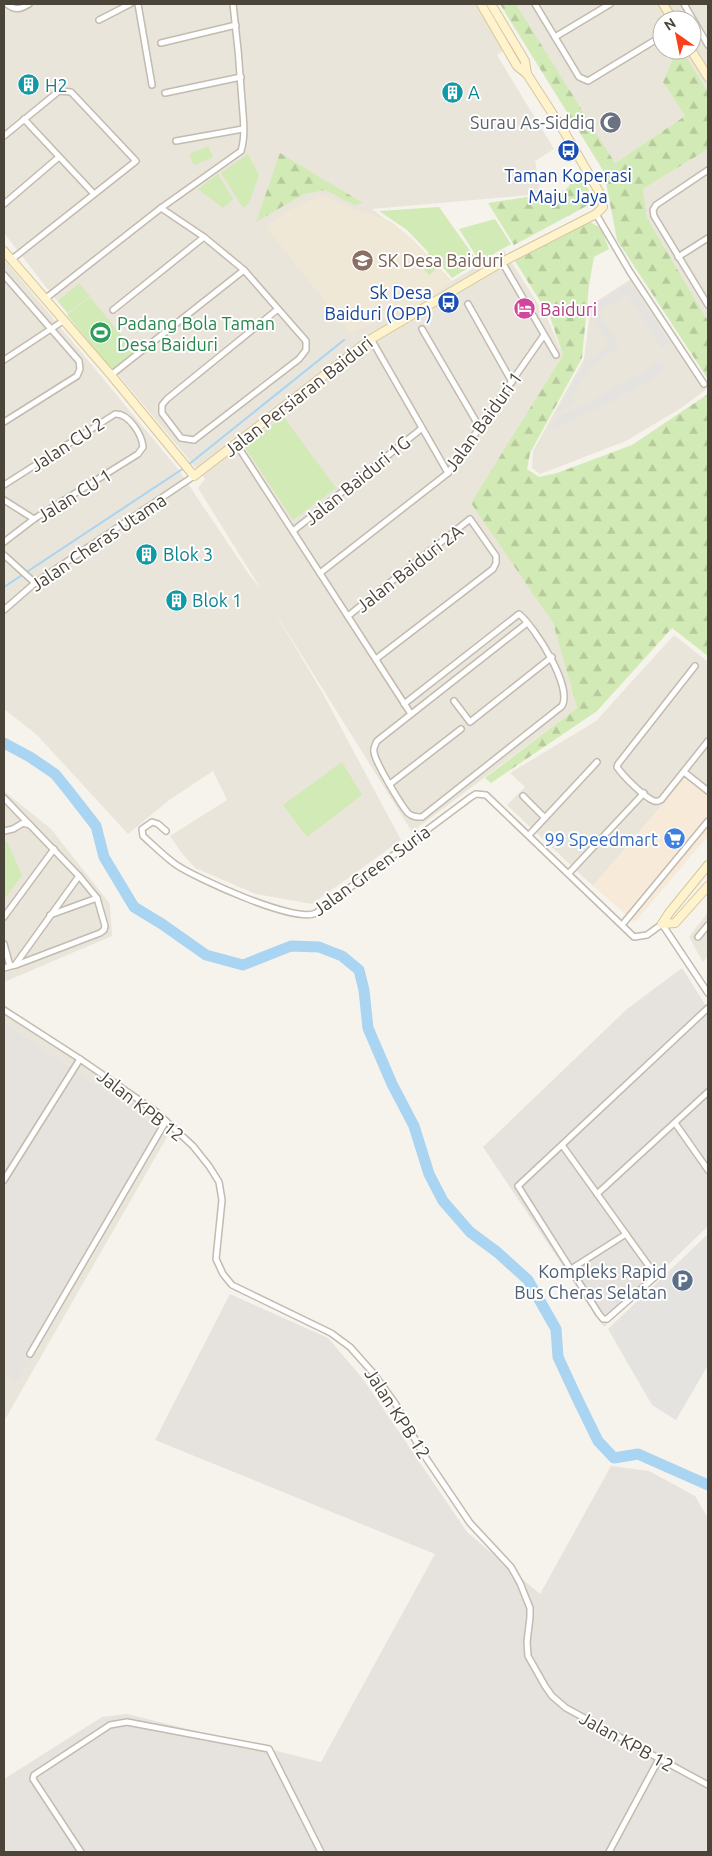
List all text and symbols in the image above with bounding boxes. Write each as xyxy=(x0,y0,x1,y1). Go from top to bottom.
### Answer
north arrow xyxy=(652,10,702,60)
text: N xyxy=(661,15,679,34)
building icon: H2 xyxy=(17,73,41,97)
place label: H2 xyxy=(45,75,68,95)
building icon: A xyxy=(440,80,464,104)
place label: A xyxy=(468,82,480,102)
mosque icon: Surau As-Siddiq xyxy=(599,110,623,134)
place label: Surau As-Siddiq xyxy=(470,112,595,132)
bus stop icon: Taman Koperasi Maju Jaya xyxy=(556,138,580,162)
place label: Taman Koperasi Maju Jaya xyxy=(504,165,632,206)
school or university icon: SK Desa Baiduri xyxy=(350,248,374,272)
place label: SK Desa Baiduri xyxy=(378,250,503,270)
place label: Sk Desa Baiduri (OPP) xyxy=(325,282,432,324)
bus stop icon: Sk Desa Baiduri (OPP) xyxy=(436,290,460,314)
hotel icon: Baiduri xyxy=(512,297,536,321)
place label: Baiduri xyxy=(540,299,597,319)
place label: Padang Bola Taman Desa Baiduri xyxy=(117,313,275,354)
sports icon: Padang Bola Taman Desa Baiduri xyxy=(89,321,113,345)
street label: Jalan Persiaran Baiduri xyxy=(220,332,376,460)
street label: Jalan Baiduri 1 xyxy=(440,367,526,475)
street label: Jalan CU 2 xyxy=(26,413,108,475)
street label: Jalan Baiduri 1G xyxy=(300,431,414,529)
street label: Jalan CU 1 xyxy=(33,464,115,526)
street label: Jalan Cheras Utama xyxy=(26,489,170,595)
street label: Jalan Baiduri 2A xyxy=(352,520,466,616)
building icon: Blok 3 xyxy=(135,542,159,566)
place label: Blok 3 xyxy=(163,544,213,564)
building icon: Blok 1 xyxy=(164,588,188,612)
place label: Blok 1 xyxy=(192,590,242,610)
street label: Jalan Green Suria xyxy=(309,821,433,919)
supermarket icon: 99 Speedmart xyxy=(662,827,686,851)
place label: 99 Speedmart xyxy=(545,829,658,849)
street label: Jalan KPB 12 xyxy=(94,1065,188,1145)
place label: Kompleks Rapid Bus Cheras Selatan xyxy=(514,1261,667,1302)
parking icon: Kompleks Rapid Bus Cheras Selatan xyxy=(671,1269,695,1293)
street label: Jalan KPB 12 xyxy=(361,1364,435,1462)
street label: Jalan KPB 12 xyxy=(577,1707,677,1775)

